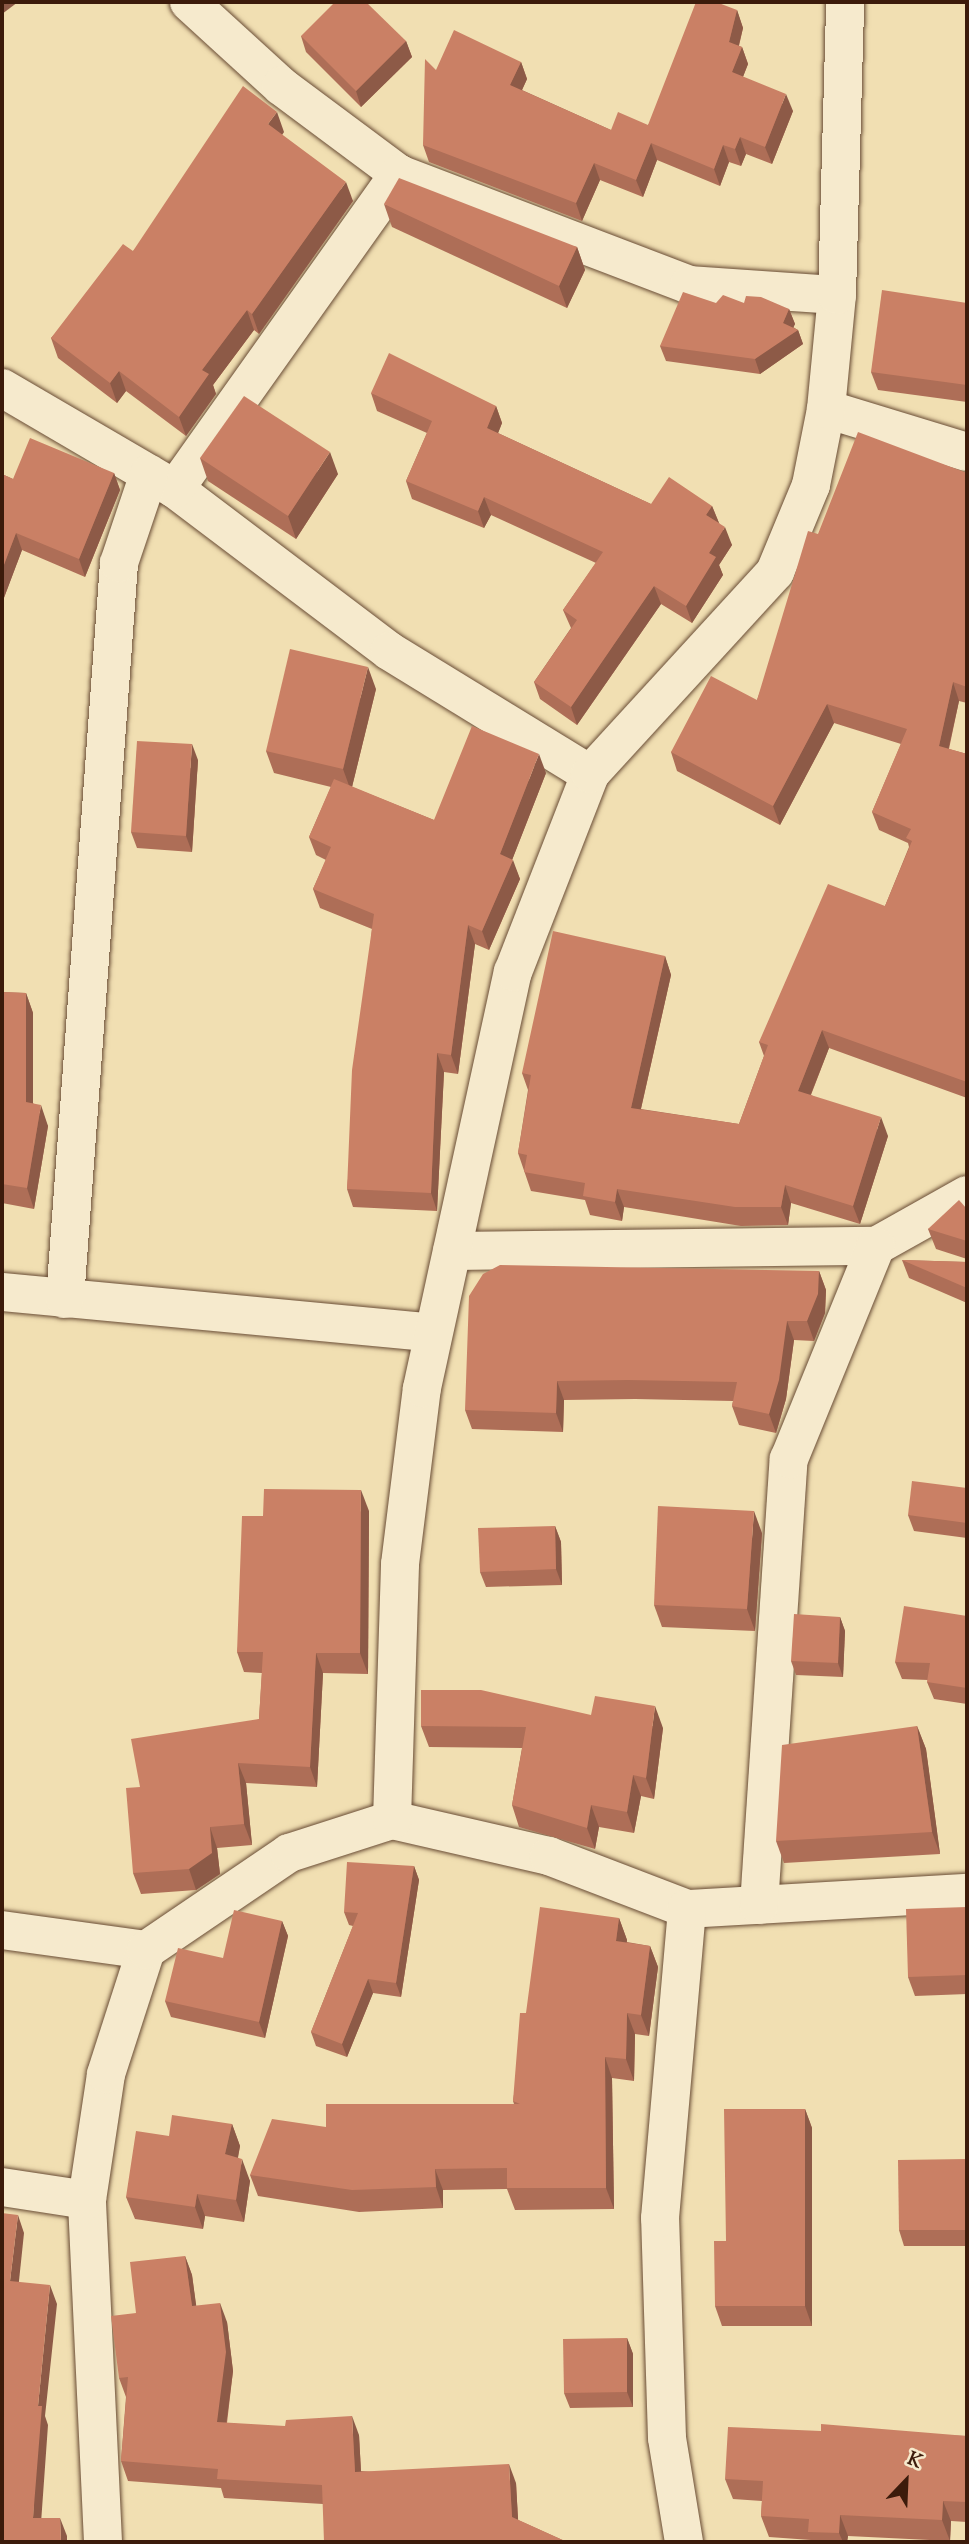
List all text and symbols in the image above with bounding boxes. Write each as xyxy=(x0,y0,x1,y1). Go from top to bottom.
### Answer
north arrow xyxy=(871,2446,941,2516)
text: K xyxy=(903,2446,926,2476)

